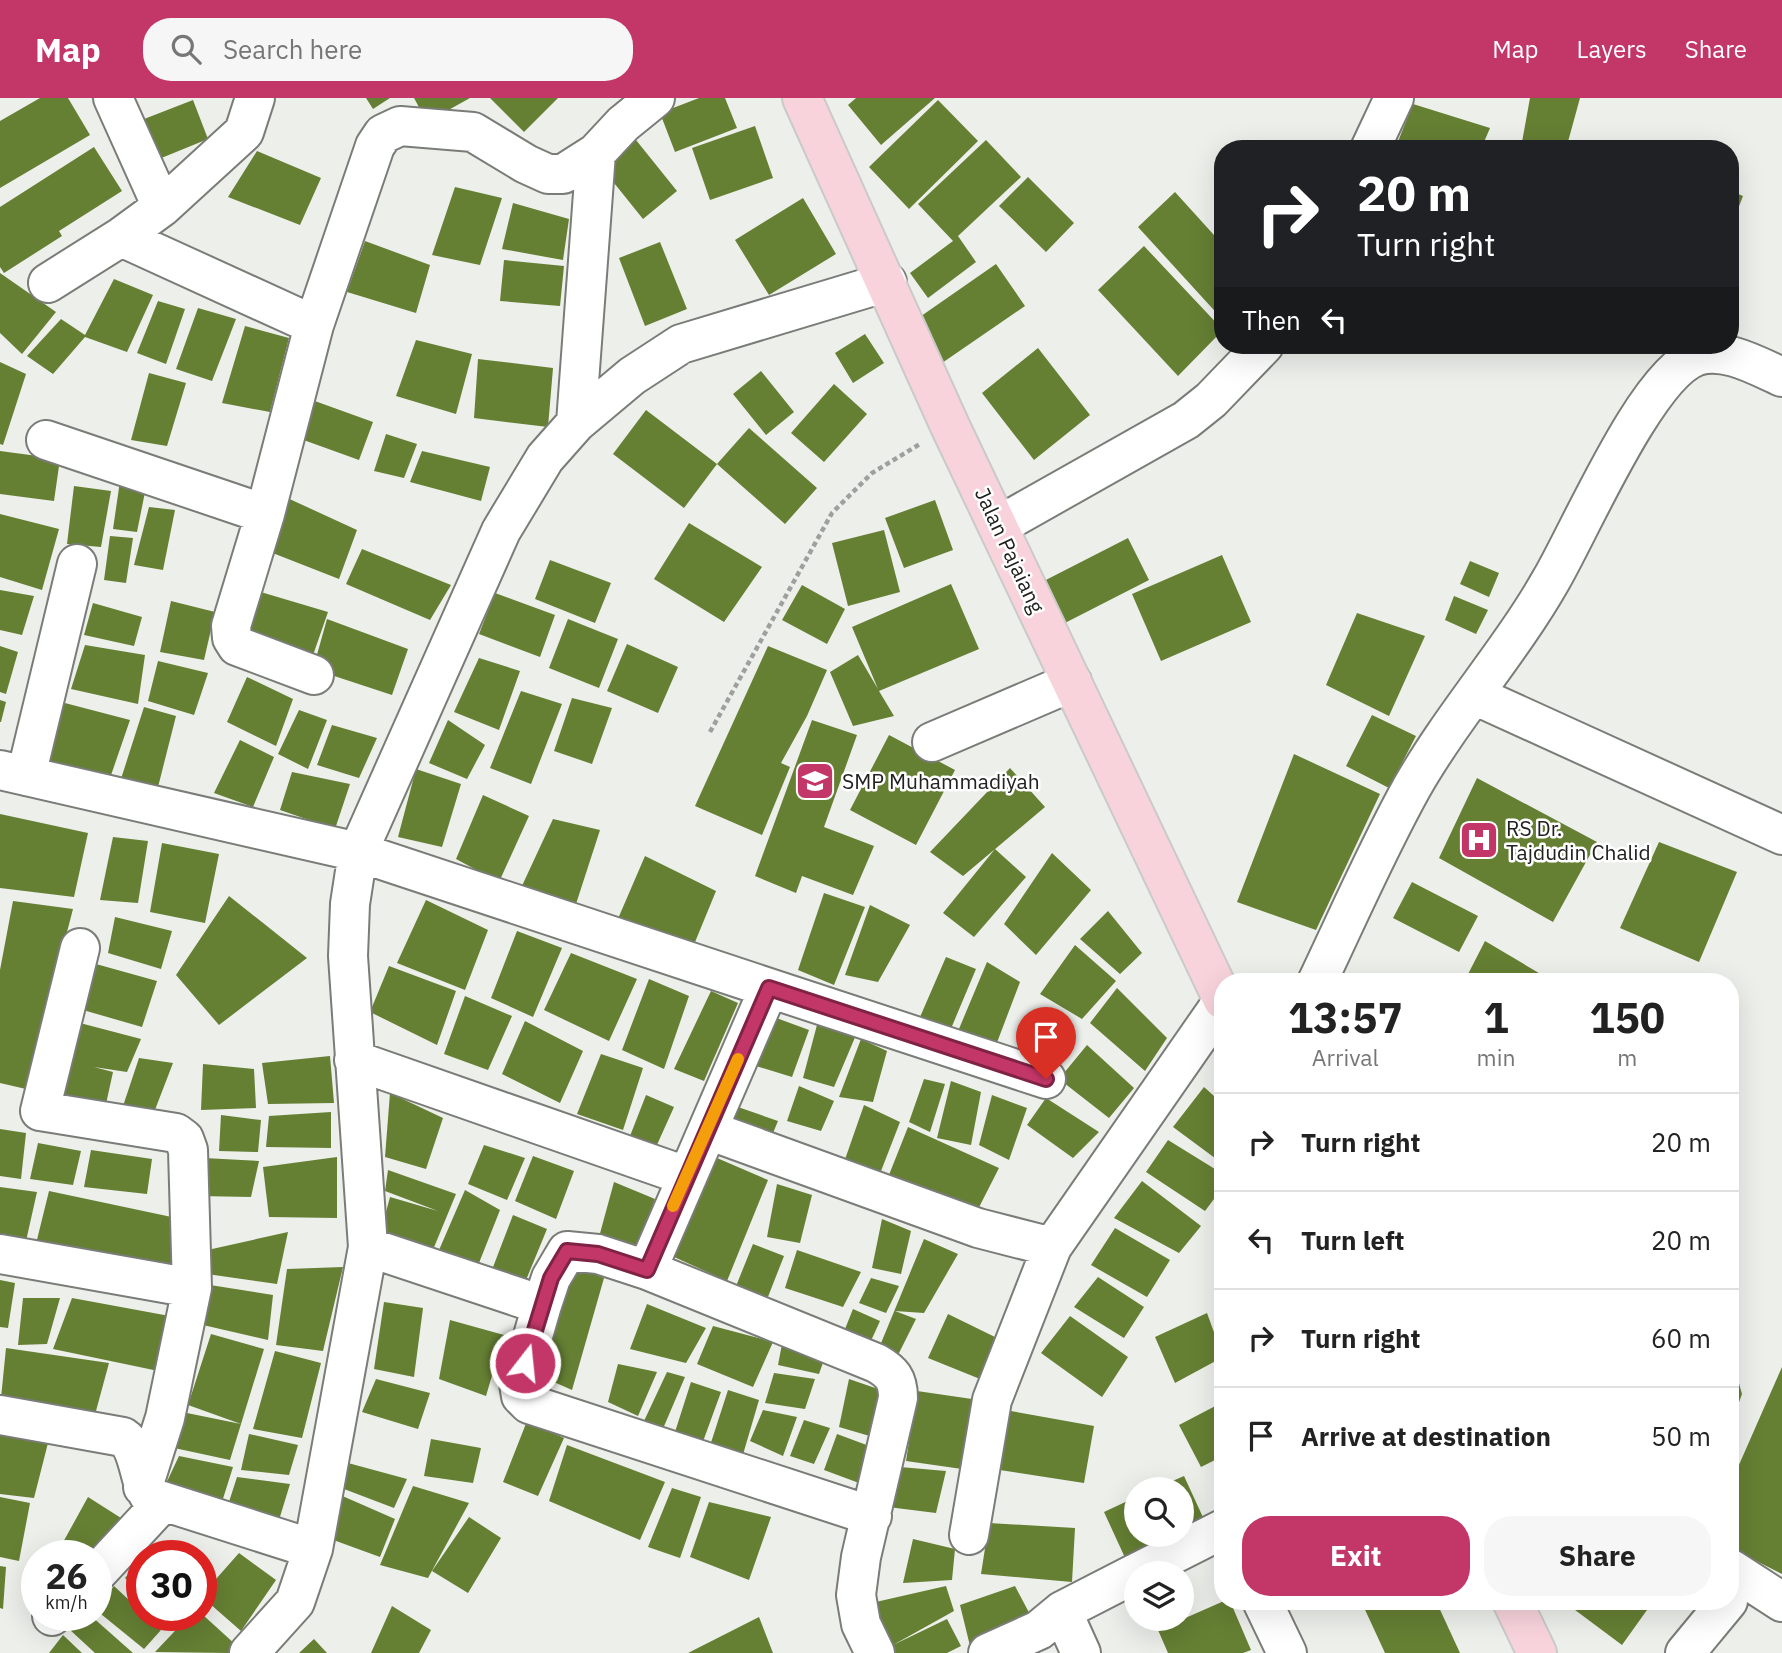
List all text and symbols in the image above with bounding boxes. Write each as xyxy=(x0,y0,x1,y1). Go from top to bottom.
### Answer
search box xyxy=(143,18,633,81)
text: Map xyxy=(35,28,101,71)
icon: search xyxy=(167,30,205,68)
text: Search here xyxy=(223,32,362,66)
text: Map xyxy=(1492,33,1539,65)
text: Layers xyxy=(1577,33,1647,65)
text: Share xyxy=(1685,33,1747,65)
text: 20 m xyxy=(1357,161,1471,224)
icon: right xyxy=(1242,168,1333,259)
text: Turn right xyxy=(1357,223,1495,265)
icon: left xyxy=(1315,301,1353,339)
text: Then xyxy=(1242,303,1301,337)
street label: Jalan Pajaiang xyxy=(969,483,1051,617)
school or university icon: SMP Muhammadiyah xyxy=(794,760,836,802)
place label: SMP Muhammadiyah xyxy=(842,767,1040,795)
place label: RS Dr. Tajdudin Chalid xyxy=(1506,814,1651,866)
hospital icon: RS Dr. Tajdudin Chalid xyxy=(1458,819,1500,861)
text: 13:57 xyxy=(1288,990,1403,1045)
text: 1 xyxy=(1483,990,1509,1045)
text: 150 xyxy=(1589,990,1665,1045)
pin xyxy=(1016,1007,1076,1079)
icon: arrive xyxy=(1027,1018,1065,1056)
text: Arrival xyxy=(1312,1042,1379,1072)
text: min xyxy=(1477,1042,1515,1072)
text: m xyxy=(1617,1042,1637,1072)
icon: right xyxy=(1242,1123,1280,1161)
text: Turn right xyxy=(1301,1125,1420,1159)
text: 20 m xyxy=(1651,1125,1711,1159)
icon: left xyxy=(1242,1221,1280,1259)
text: Turn left xyxy=(1301,1223,1404,1257)
text: 20 m xyxy=(1651,1223,1711,1257)
icon: right xyxy=(1242,1319,1280,1357)
text: Turn right xyxy=(1301,1321,1420,1355)
text: 60 m xyxy=(1651,1321,1711,1355)
position arrow xyxy=(488,1326,562,1400)
icon: arrive xyxy=(1242,1417,1280,1455)
text: Arrive at destination xyxy=(1301,1419,1551,1453)
text: 50 m xyxy=(1651,1419,1711,1453)
map controls xyxy=(1124,1477,1194,1631)
button: search xyxy=(1124,1477,1194,1547)
button: Exit xyxy=(1242,1516,1470,1596)
button: Share xyxy=(1484,1516,1711,1596)
speed limit sign: 30 xyxy=(126,1540,217,1631)
text: 26 xyxy=(45,1553,88,1599)
button: layers xyxy=(1124,1561,1194,1631)
text: km/h xyxy=(45,1591,88,1614)

